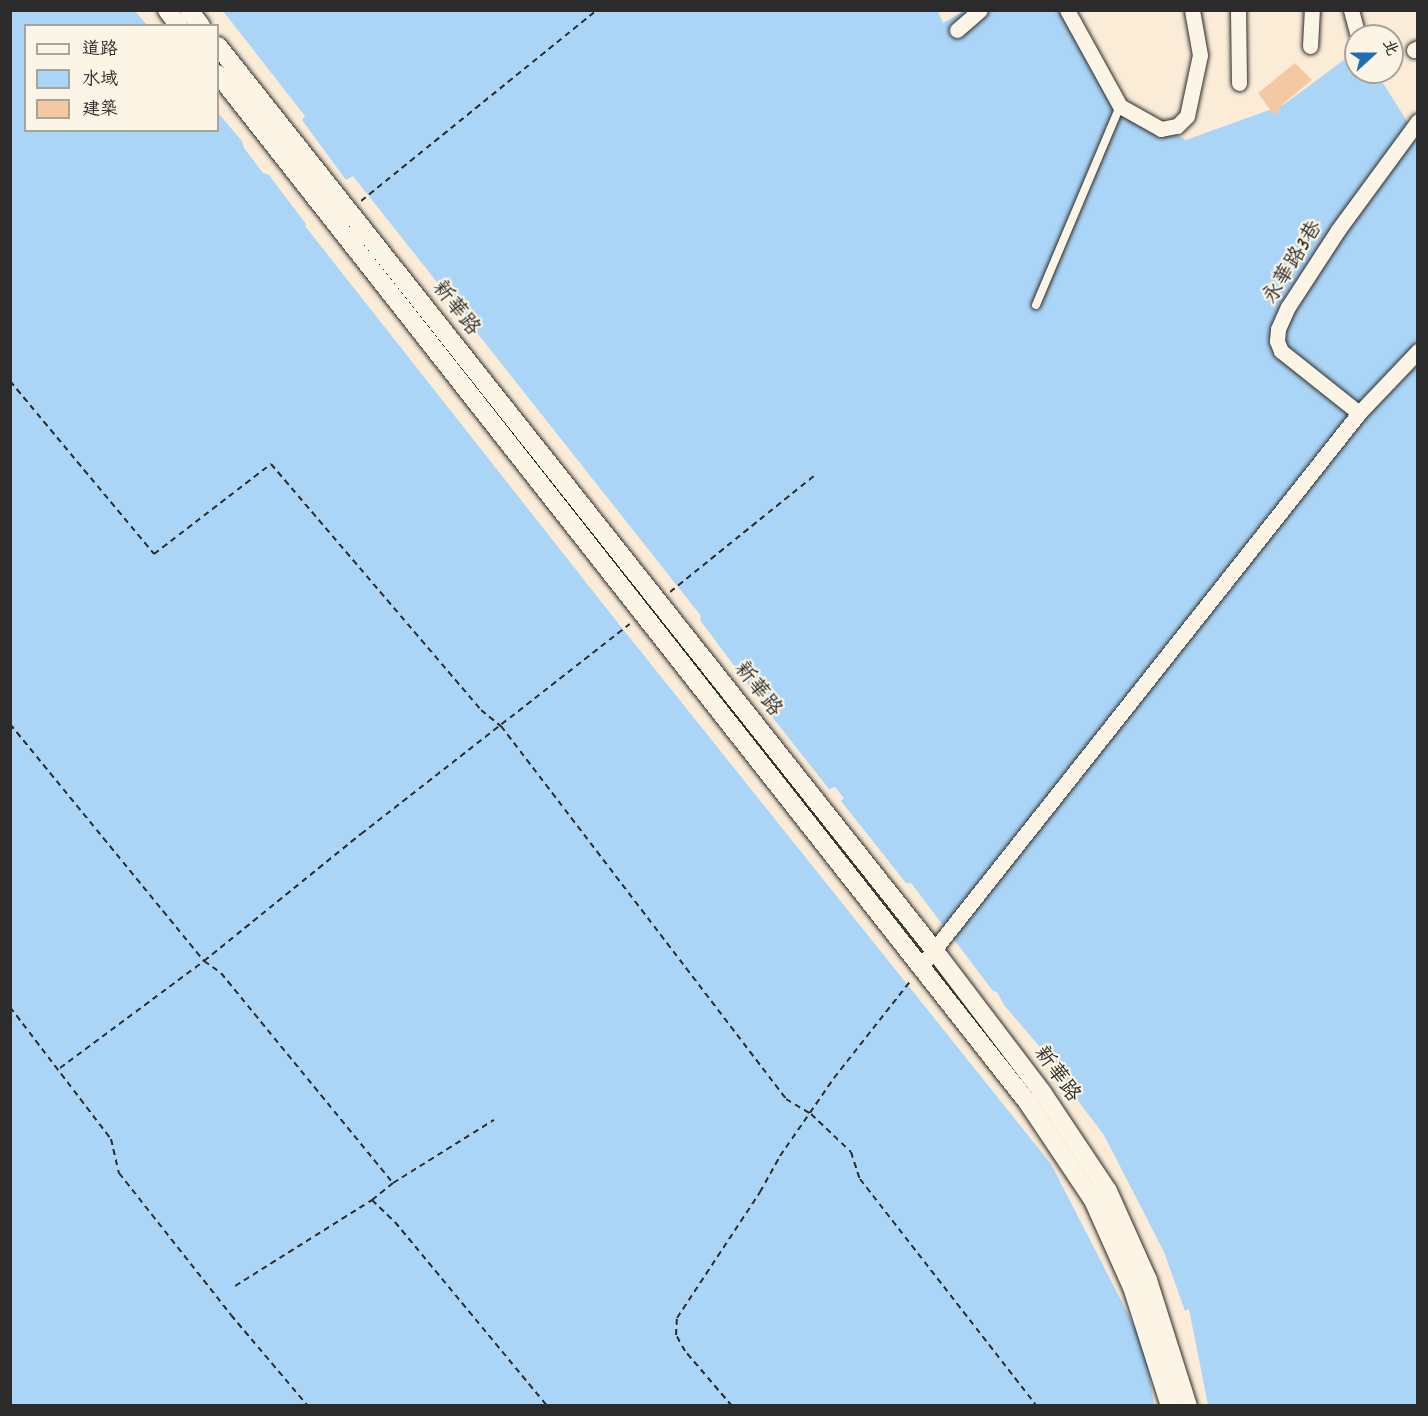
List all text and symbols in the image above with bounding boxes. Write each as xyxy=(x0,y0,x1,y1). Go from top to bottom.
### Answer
legend xyxy=(24,24,219,132)
north arrow xyxy=(1344,24,1404,84)
text: 北 xyxy=(1376,36,1403,60)
text: 道路 xyxy=(82,38,118,63)
text: 水域 xyxy=(82,68,118,93)
text: 建築 xyxy=(82,98,118,123)
street label: 永華路3巷 xyxy=(1259,217,1329,309)
street label: 新華路 xyxy=(426,276,484,342)
street label: 新華路 xyxy=(728,657,786,723)
street label: 新華路 xyxy=(1027,1042,1085,1108)

